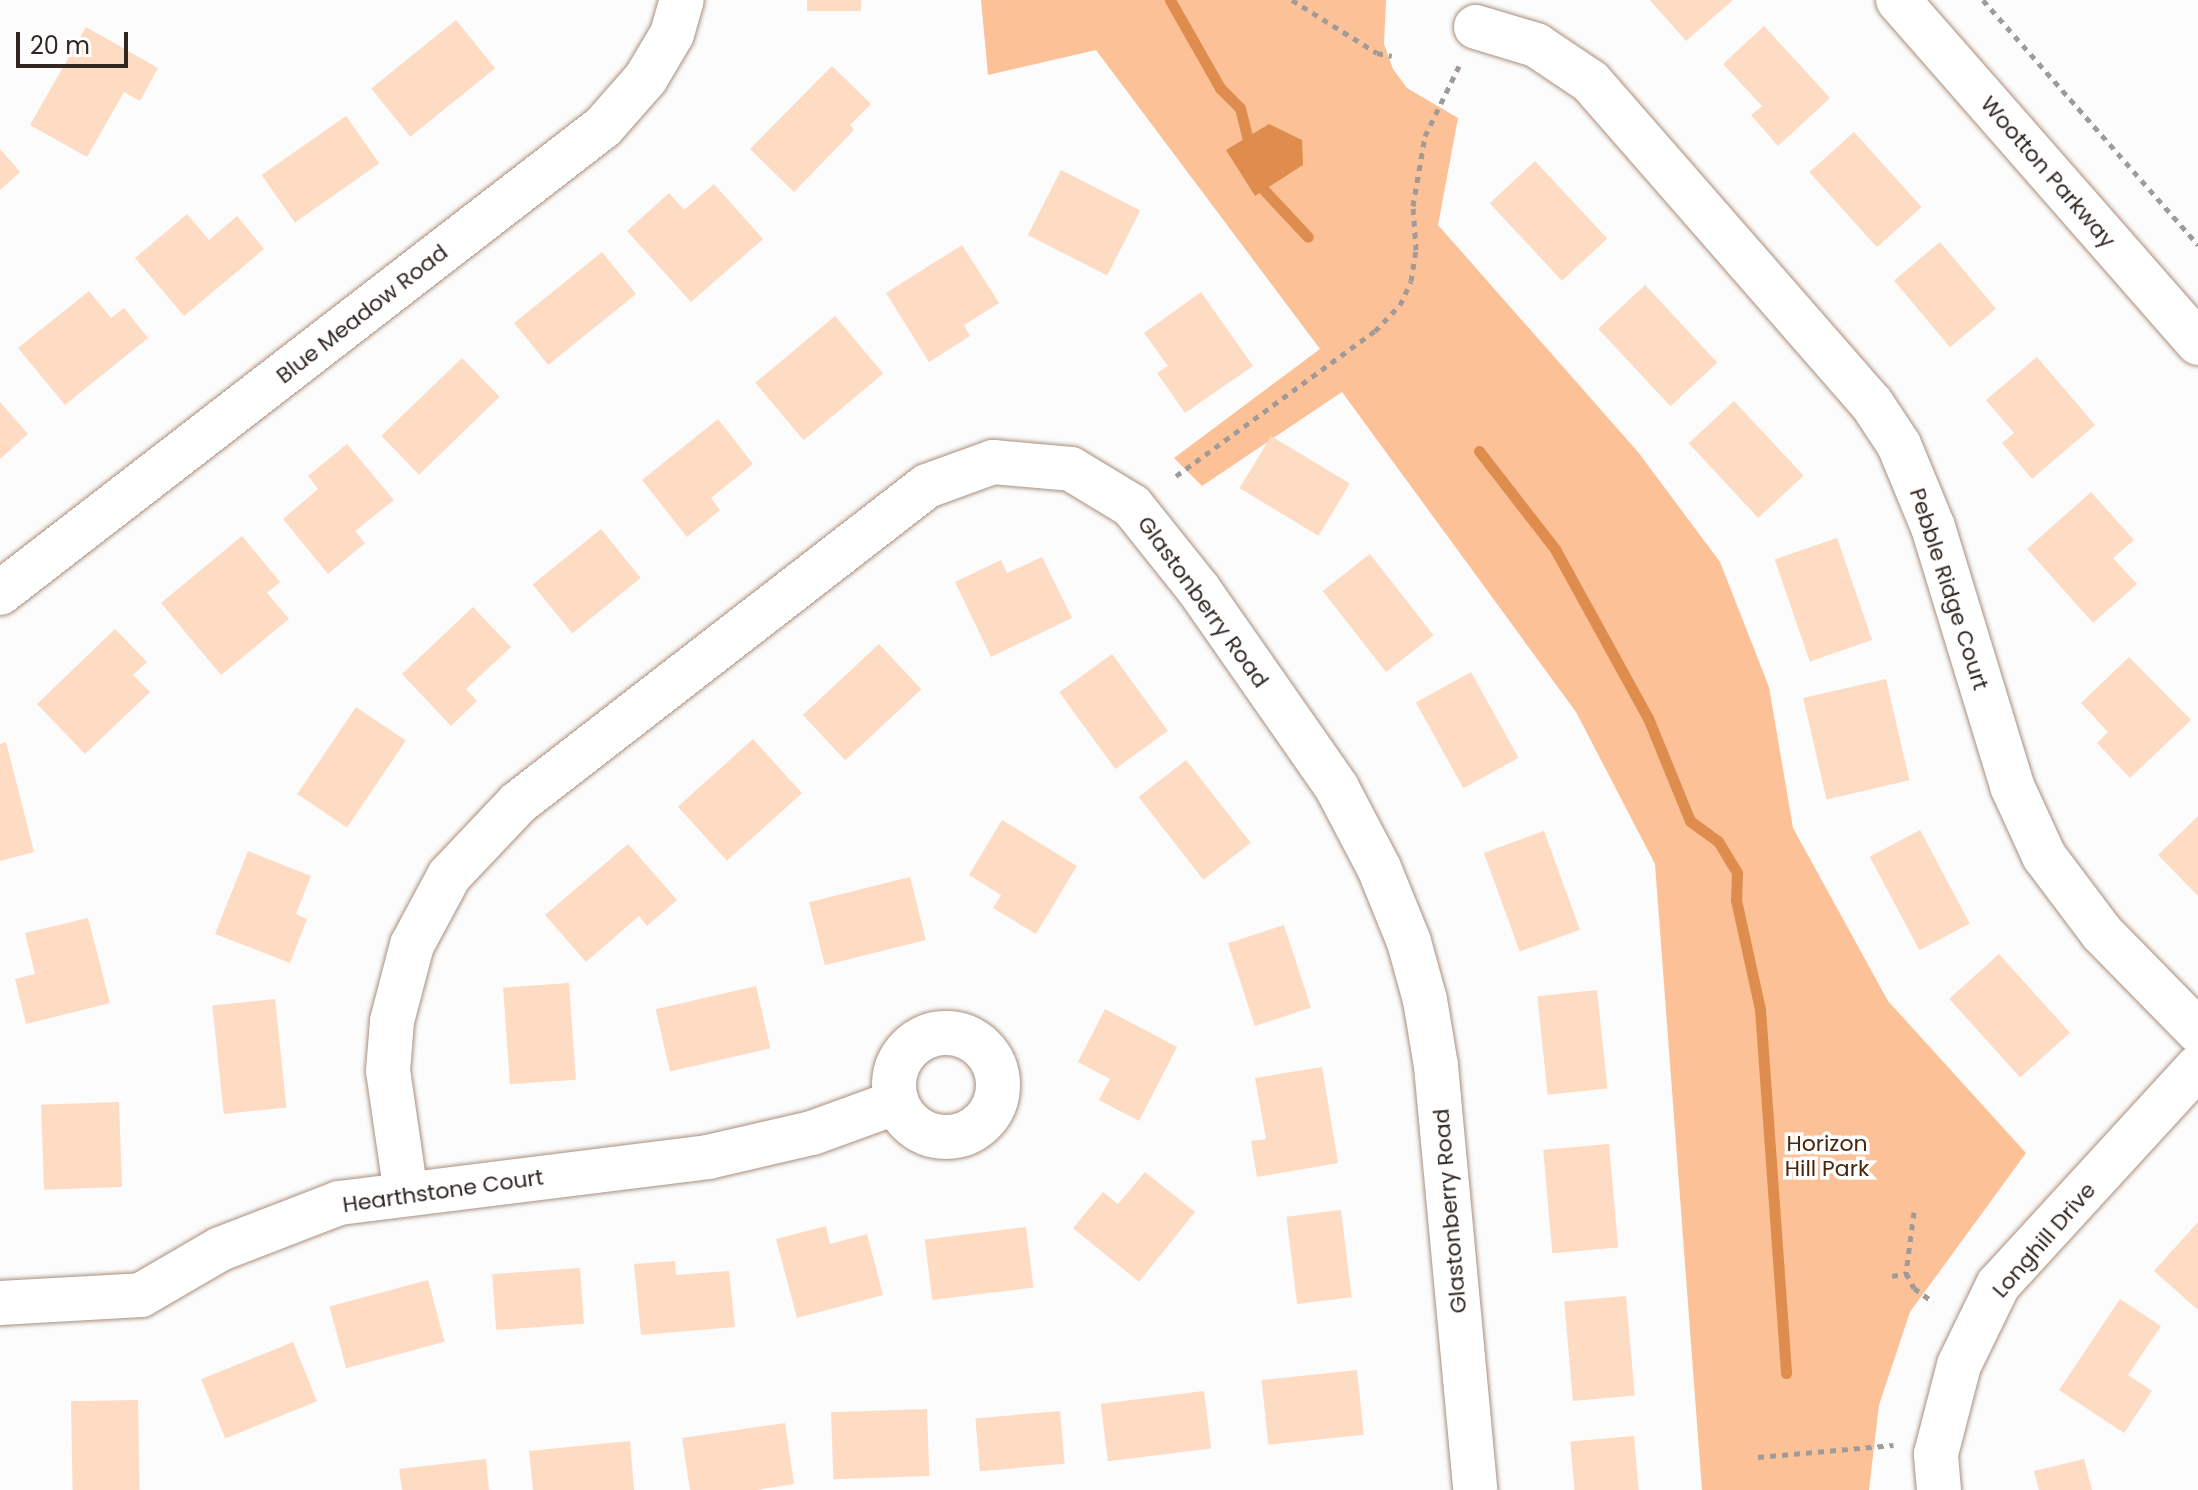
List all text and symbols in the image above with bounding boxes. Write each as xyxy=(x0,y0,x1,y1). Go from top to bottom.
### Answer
scale bar xyxy=(20,16,132,66)
text: 20 m xyxy=(30,29,90,62)
street label: Wootton Parkway xyxy=(1975,91,2121,253)
street label: Blue Meadow Road xyxy=(271,239,453,389)
street label: Pebble Ridge Court xyxy=(1904,485,1994,693)
street label: Glastonberry Road xyxy=(1132,511,1274,693)
street label: Glastonberry Road xyxy=(1428,1108,1472,1314)
park label: Horizon Hill Park xyxy=(1785,1130,1869,1182)
street label: Hearthstone Court xyxy=(341,1164,545,1218)
street label: Longhill Drive xyxy=(1987,1177,2101,1303)

